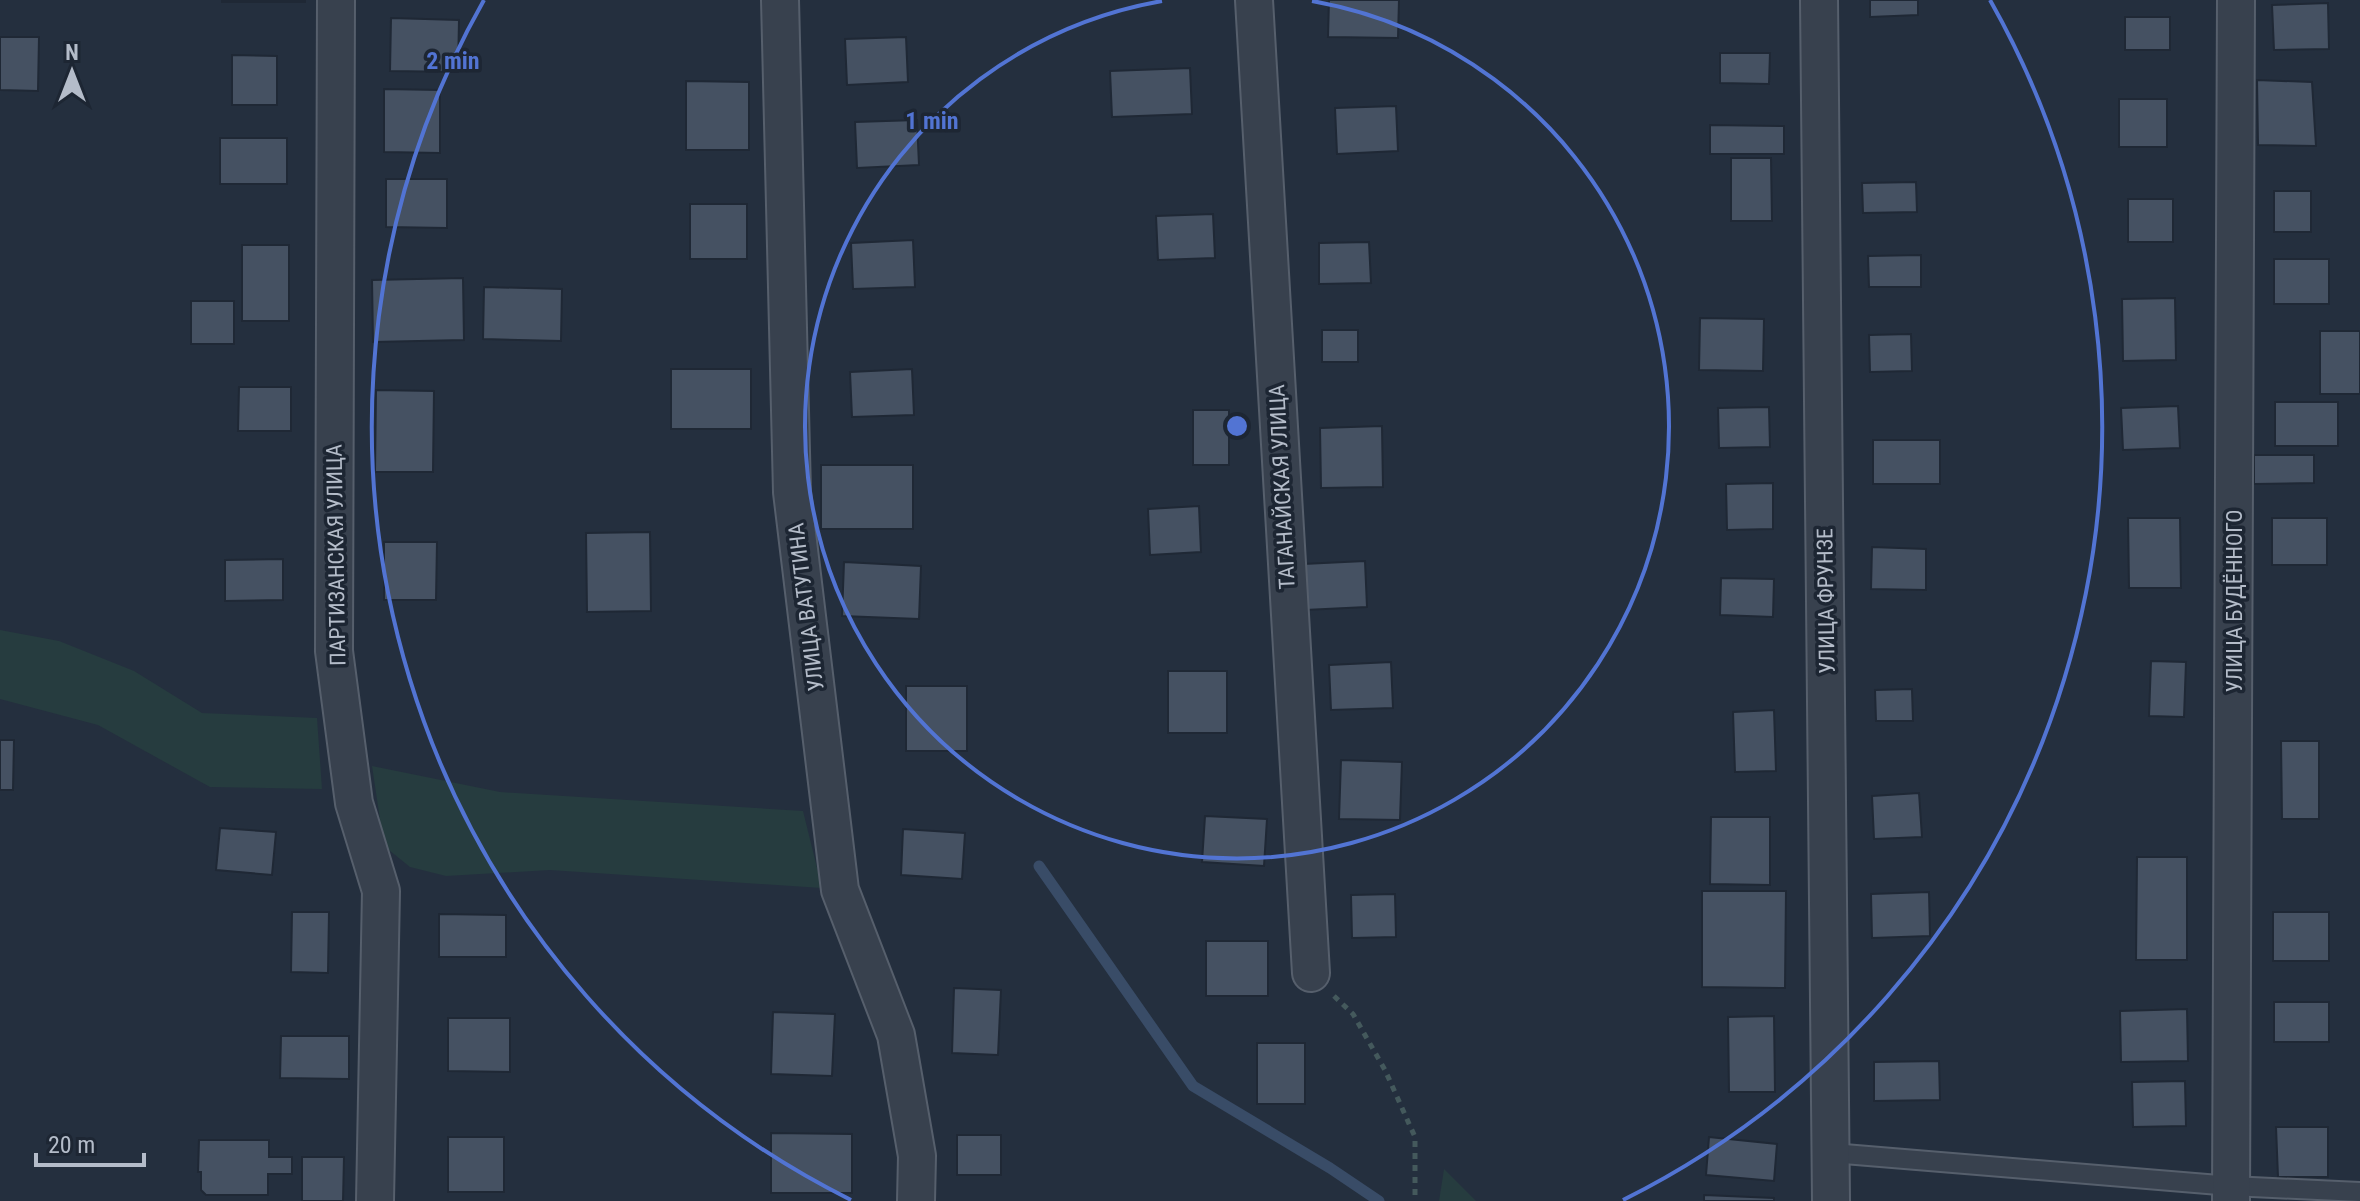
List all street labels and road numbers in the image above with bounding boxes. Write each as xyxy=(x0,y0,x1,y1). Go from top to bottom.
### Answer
street label: ТАГАНАЙСКАЯ УЛИЦА xyxy=(1264,384,1300,590)
street label: ПАРТИЗАНСКАЯ УЛИЦА xyxy=(322,444,350,666)
street label: УЛИЦА БУДЁННОГО xyxy=(2222,510,2247,692)
street label: УЛИЦА ВАТУТИНА xyxy=(783,521,829,693)
street label: УЛИЦА ФРУНЗЕ xyxy=(1812,528,1840,674)

